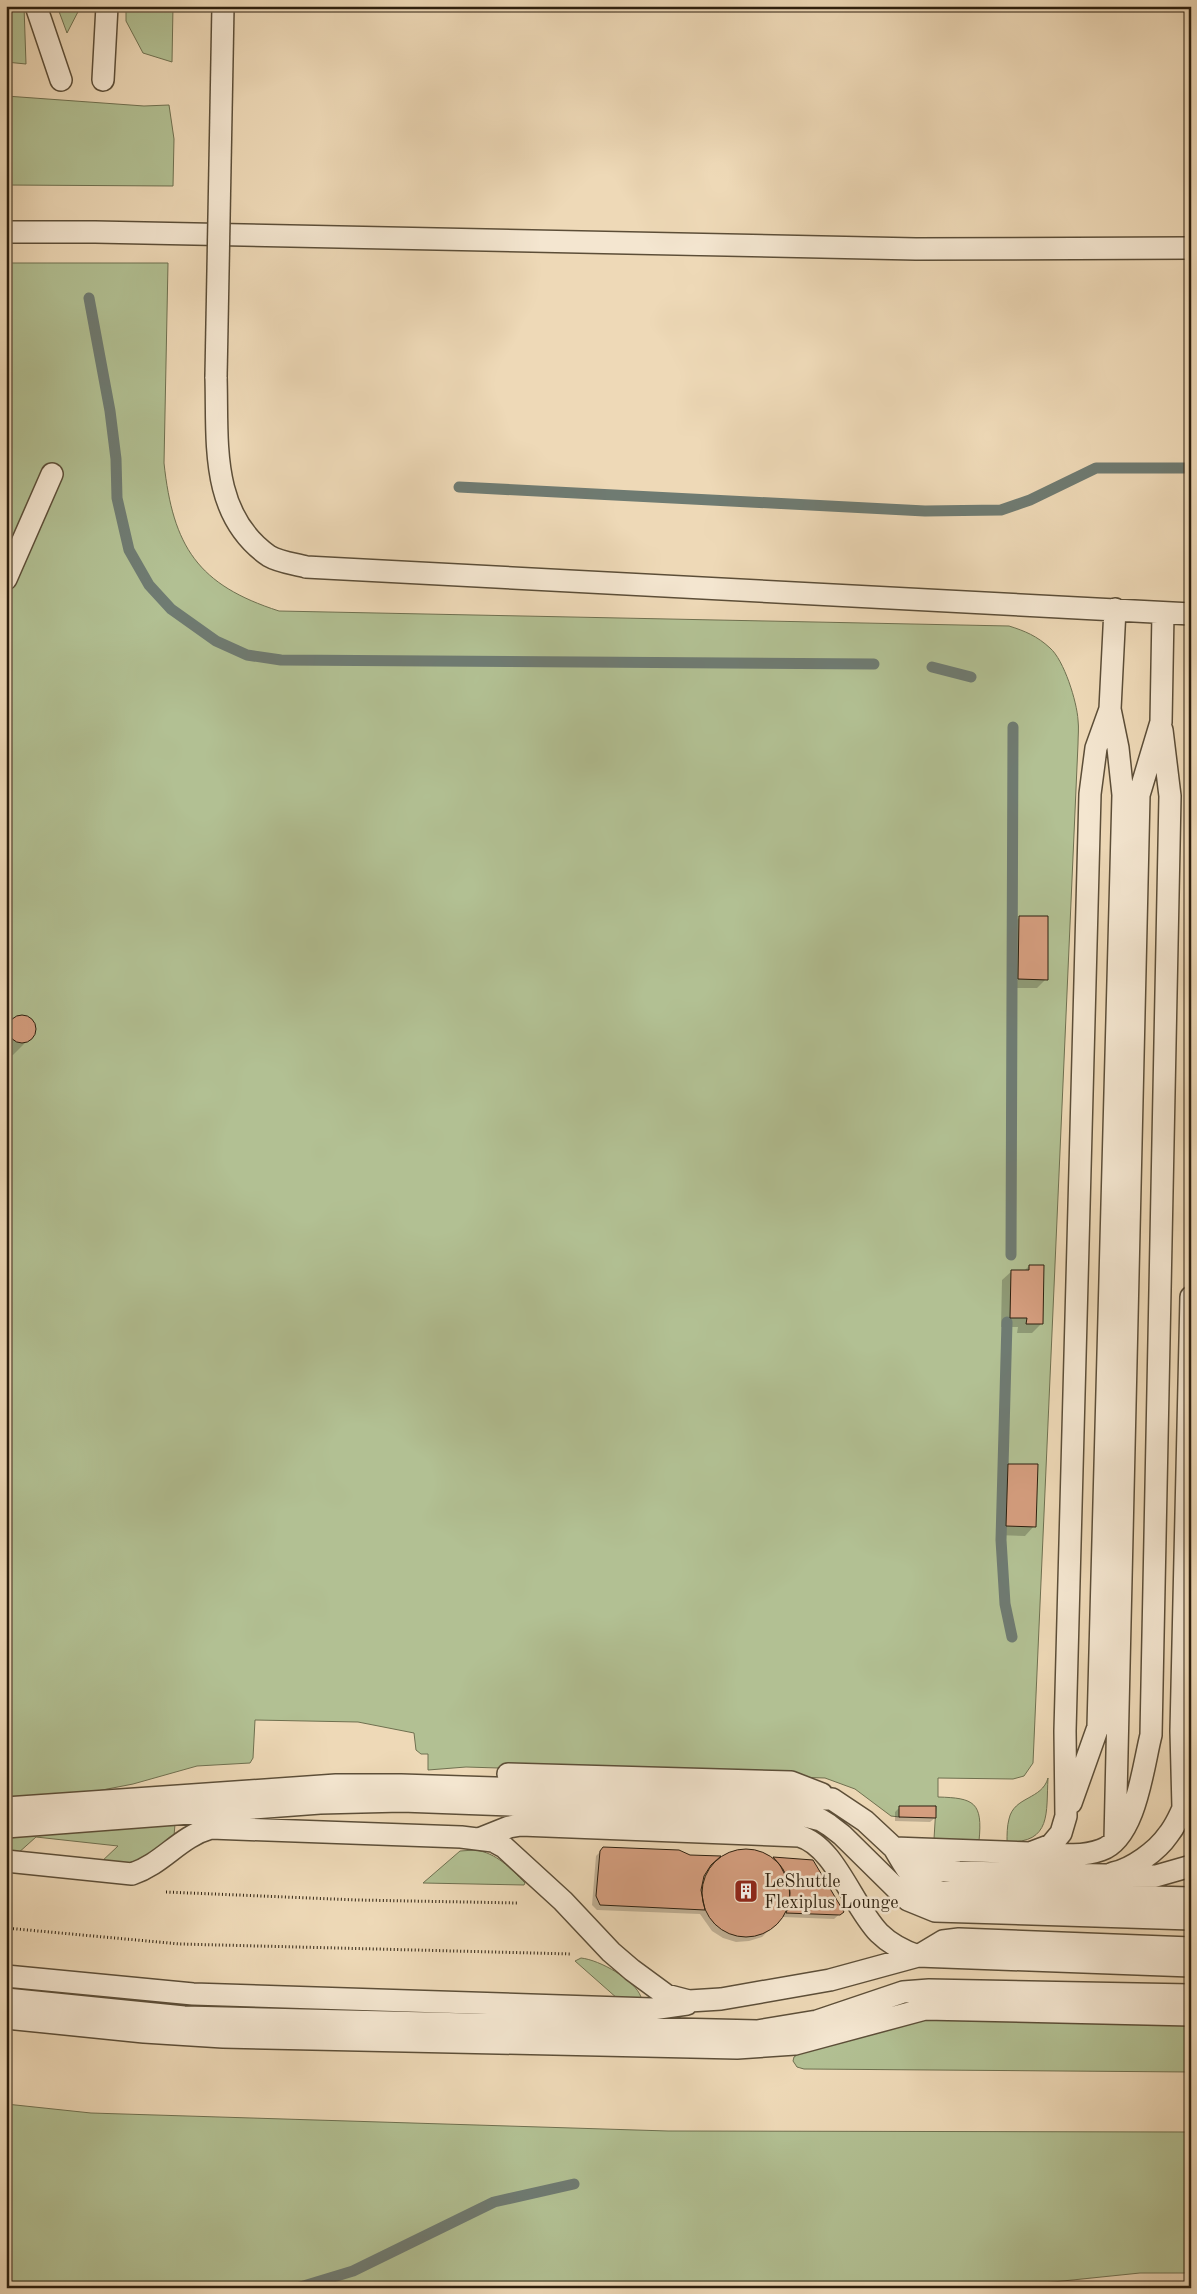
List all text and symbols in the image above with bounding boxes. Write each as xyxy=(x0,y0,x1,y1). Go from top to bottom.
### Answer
place label: LeShuttle Flexiplus Lounge xyxy=(764,1873,899,1912)
building icon: LeShuttle Flexiplus Lounge xyxy=(733,1878,759,1904)

